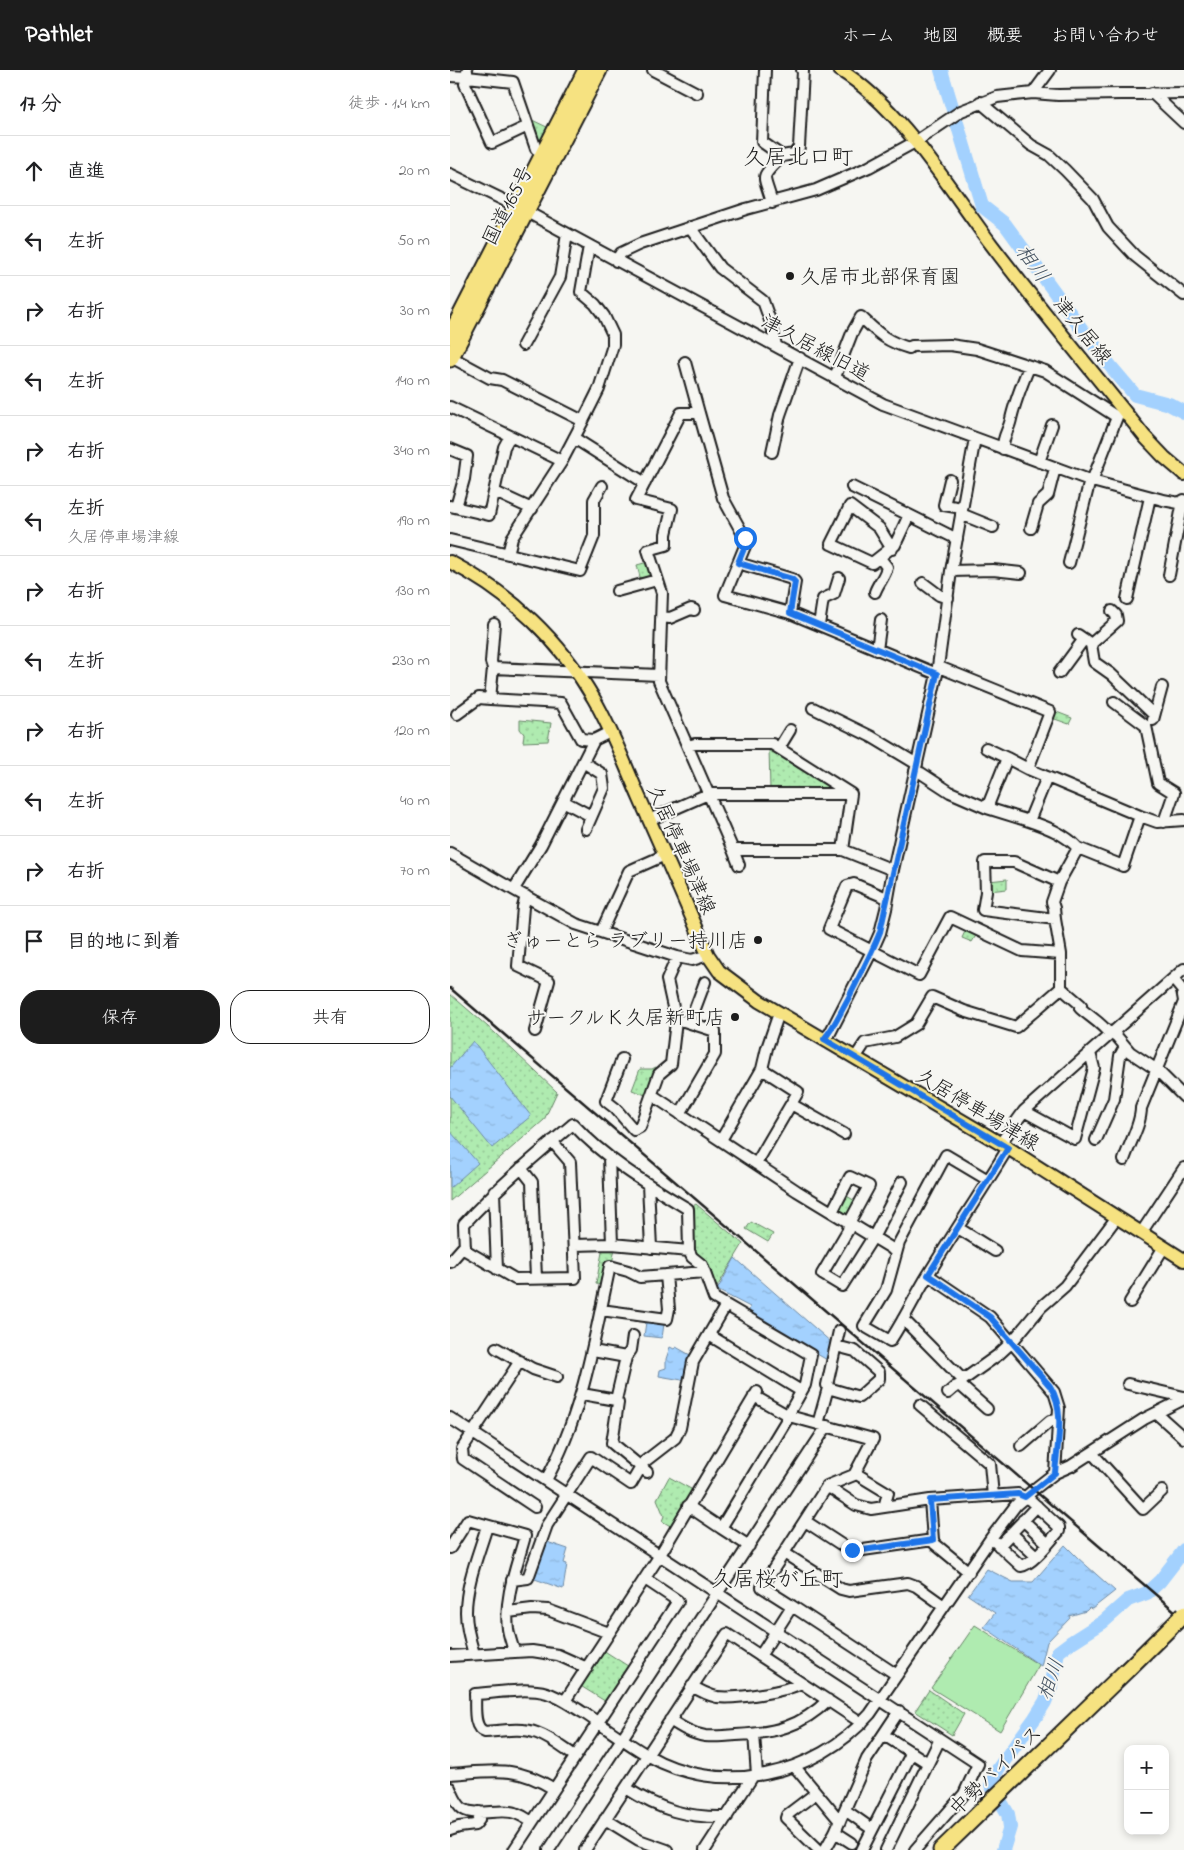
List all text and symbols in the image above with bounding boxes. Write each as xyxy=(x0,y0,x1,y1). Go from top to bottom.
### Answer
text: Pathlet xyxy=(25,18,93,53)
text: ホーム xyxy=(842,24,895,50)
text: 地図 xyxy=(923,24,959,50)
text: 概要 xyxy=(987,24,1023,50)
text: お問い合わせ xyxy=(1051,24,1159,50)
text: 17 分 xyxy=(20,90,62,120)
text: 徒歩 · 1.4 km xyxy=(348,92,430,116)
district label: 久居北口町 xyxy=(743,143,853,175)
icon: ahead xyxy=(20,157,48,185)
text: 直進 xyxy=(67,159,105,186)
text: 20 m xyxy=(399,159,430,183)
street label: 国道165号 xyxy=(477,161,542,251)
icon: left xyxy=(20,227,48,255)
text: 左折 xyxy=(67,229,105,256)
text: 50 m xyxy=(398,229,430,253)
water label: 相川 xyxy=(1007,238,1056,290)
place label: 久居市北部保育園 xyxy=(800,264,960,293)
marker: 久居市北部保育園 xyxy=(784,270,796,282)
street label: 津久居線 xyxy=(1045,291,1117,372)
icon: right xyxy=(20,297,48,325)
text: 右折 xyxy=(67,299,105,326)
text: 30 m xyxy=(400,299,430,323)
street label: 津久居線旧道 xyxy=(755,308,875,390)
icon: left xyxy=(20,367,48,395)
text: 左折 xyxy=(67,369,105,396)
text: 140 m xyxy=(395,369,430,393)
icon: right xyxy=(20,437,48,465)
text: 右折 xyxy=(67,439,105,466)
text: 340 m xyxy=(393,439,430,463)
text: 左折 xyxy=(67,496,105,523)
icon: left xyxy=(20,507,48,535)
text: 190 m xyxy=(397,509,430,533)
text: 久居停車場津線 xyxy=(67,526,179,550)
route start xyxy=(734,527,757,550)
icon: right xyxy=(20,577,48,605)
text: 右折 xyxy=(67,579,105,606)
text: 130 m xyxy=(395,579,430,603)
icon: left xyxy=(20,647,48,675)
text: 左折 xyxy=(67,649,105,676)
text: 230 m xyxy=(392,649,430,673)
icon: right xyxy=(20,717,48,745)
text: 右折 xyxy=(67,719,105,746)
text: 120 m xyxy=(394,719,430,743)
street label: 久居停車場津線 xyxy=(638,780,721,920)
icon: left xyxy=(20,787,48,815)
text: 左折 xyxy=(67,789,105,816)
text: 40 m xyxy=(400,789,430,813)
icon: right xyxy=(20,857,48,885)
text: 右折 xyxy=(67,859,105,886)
text: 70 m xyxy=(400,859,430,883)
icon: arrive xyxy=(20,927,48,955)
place label: ぎゅーとら ラブリー持川店 xyxy=(503,928,748,957)
text: 目的地に到着 xyxy=(67,929,181,956)
marker: ぎゅーとら ラブリー持川店 xyxy=(752,934,764,946)
button: 保存 xyxy=(20,990,220,1044)
button: 共有 xyxy=(230,990,430,1044)
place label: サークルＫ久居新町店 xyxy=(526,1005,725,1034)
marker: サークルＫ久居新町店 xyxy=(729,1011,741,1023)
street label: 久居停車場津線 xyxy=(909,1063,1044,1160)
route end xyxy=(841,1539,864,1562)
district label: 久居桜が丘町 xyxy=(711,1565,843,1597)
water label: 相川 xyxy=(1031,1655,1073,1705)
street label: 中勢バイパス xyxy=(944,1720,1050,1824)
map controls xyxy=(1124,1745,1169,1835)
button: + xyxy=(1124,1745,1169,1790)
button: − xyxy=(1124,1790,1169,1835)

